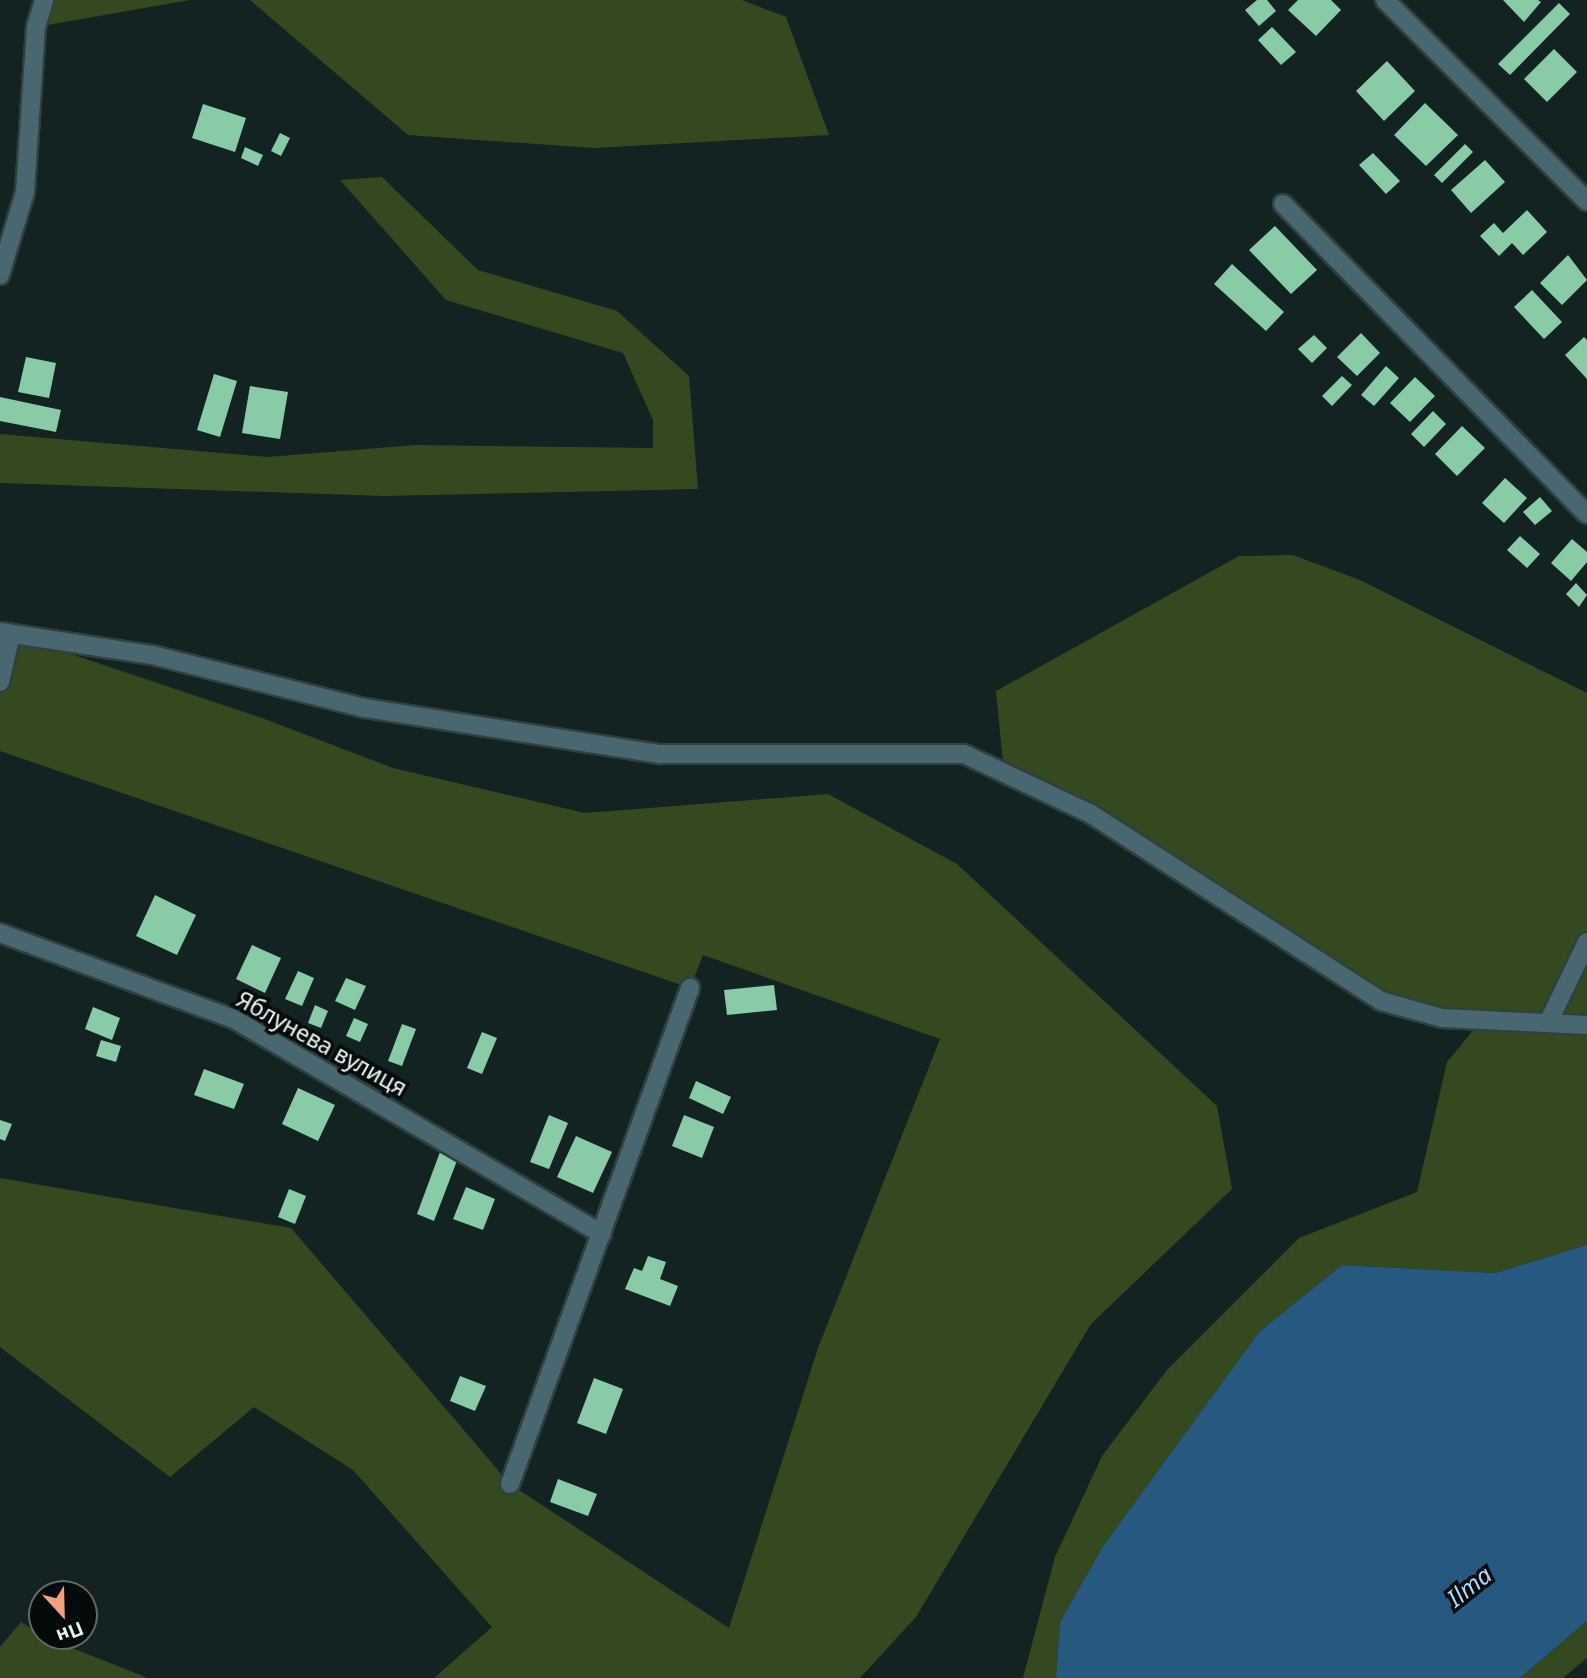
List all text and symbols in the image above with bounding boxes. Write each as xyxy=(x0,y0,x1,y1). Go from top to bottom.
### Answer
street label: Яблунева вулиця xyxy=(232,985,412,1101)
water label: Ilma xyxy=(1441,1560,1497,1612)
north arrow xyxy=(28,1580,98,1650)
text: Пн xyxy=(53,1616,87,1650)

